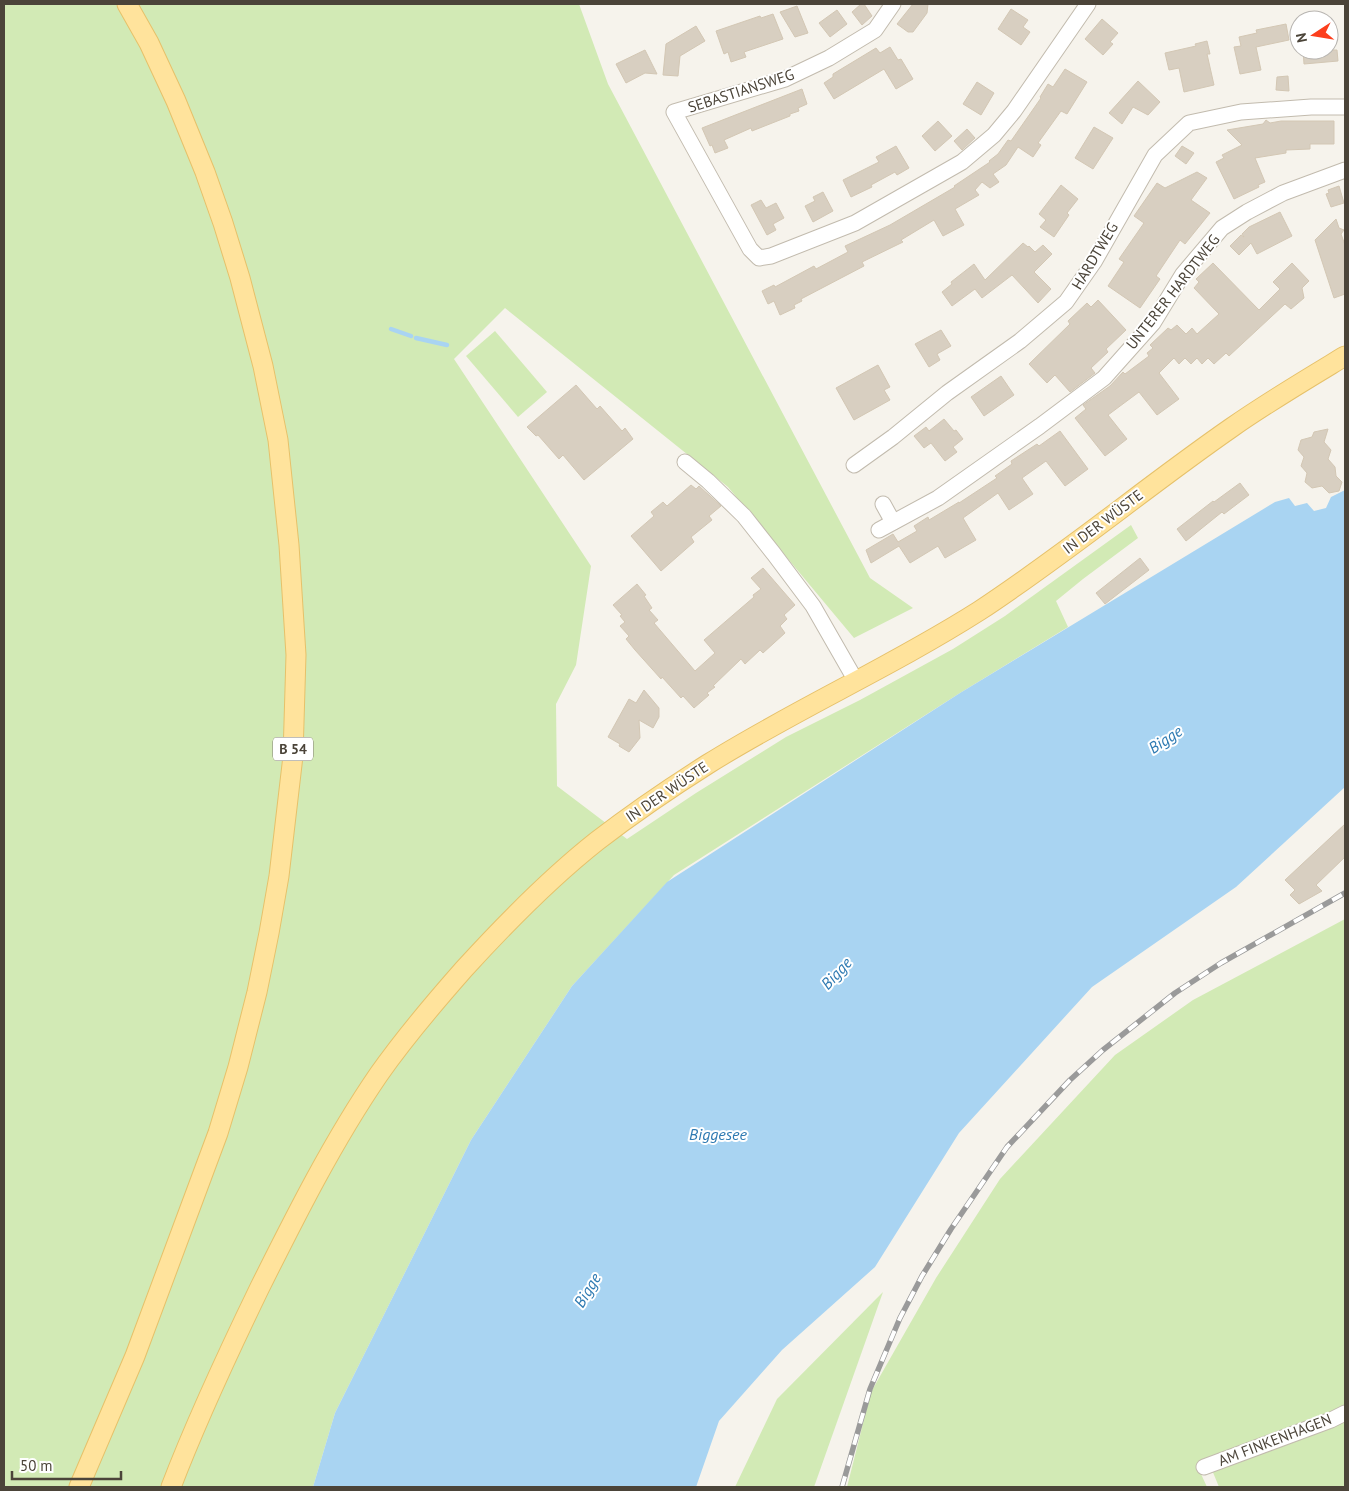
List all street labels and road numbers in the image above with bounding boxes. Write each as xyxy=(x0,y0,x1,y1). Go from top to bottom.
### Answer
street label: SEBASTIANSWEG xyxy=(685,64,796,117)
street label: HARDTWEG xyxy=(1067,219,1122,293)
street label: UNTERER HARDTWEG xyxy=(1122,230,1223,353)
street label: IN DER WÜSTE xyxy=(1059,485,1147,558)
road number: B 54 xyxy=(273,738,313,761)
street label: IN DER WÜSTE xyxy=(622,757,712,826)
street label: AM FINKENHAGEN xyxy=(1215,1409,1334,1470)

